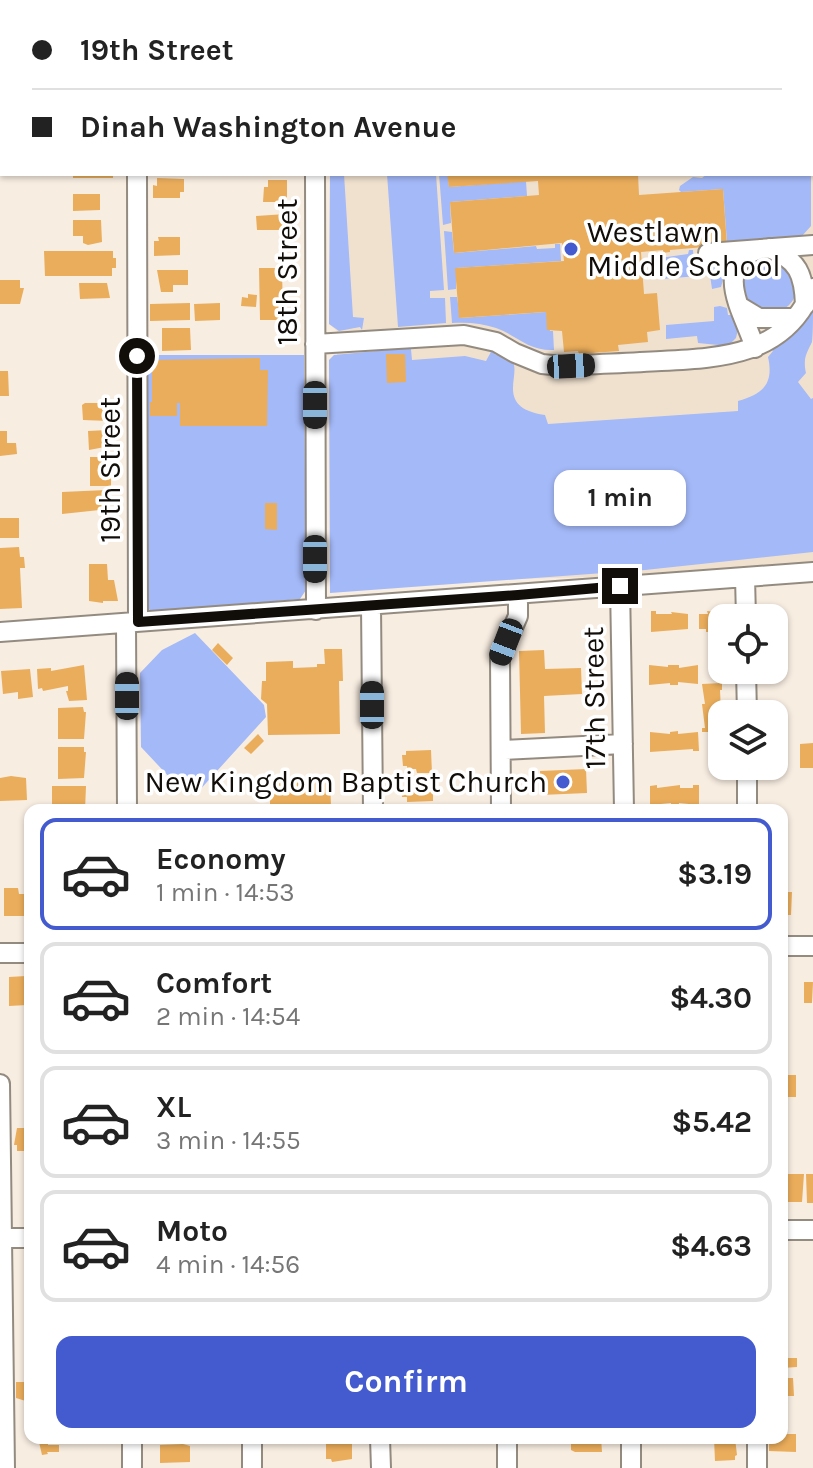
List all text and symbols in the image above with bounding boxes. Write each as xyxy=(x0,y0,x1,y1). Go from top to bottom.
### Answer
text: 19th Street xyxy=(80,32,233,68)
text: Dinah Washington Avenue xyxy=(80,109,456,145)
street label: 18th Street xyxy=(269,198,305,346)
place label: Westlawn Middle School xyxy=(587,214,781,284)
marker: Westlawn Middle School xyxy=(562,240,580,258)
route start xyxy=(119,338,155,374)
car xyxy=(546,353,596,379)
car xyxy=(303,381,327,429)
street label: 19th Street xyxy=(92,397,128,543)
callout: 1 min xyxy=(554,470,686,526)
text: 1 min xyxy=(587,482,653,513)
car xyxy=(303,535,327,583)
route end xyxy=(602,568,638,604)
map controls xyxy=(708,604,788,780)
button: locate xyxy=(708,604,788,684)
car xyxy=(486,615,526,669)
street label: 17th Street xyxy=(575,626,613,770)
car xyxy=(115,672,139,720)
car xyxy=(360,681,384,729)
button: layers xyxy=(708,700,788,780)
place label: New Kingdom Baptist Church xyxy=(144,764,547,800)
marker: New Kingdom Baptist Church xyxy=(554,773,572,791)
icon: car xyxy=(60,838,132,910)
text: Economy xyxy=(156,841,286,877)
text: $3.19 xyxy=(677,856,752,892)
text: 1 min · 14:53 xyxy=(156,877,295,908)
icon: car xyxy=(60,962,132,1034)
text: Comfort xyxy=(156,965,272,1001)
text: $4.30 xyxy=(669,980,752,1016)
text: 2 min · 14:54 xyxy=(156,1001,300,1032)
icon: car xyxy=(60,1086,132,1158)
text: XL xyxy=(156,1089,191,1125)
text: $5.42 xyxy=(671,1104,752,1140)
text: 3 min · 14:55 xyxy=(156,1125,301,1156)
icon: car xyxy=(60,1210,132,1282)
text: Moto xyxy=(156,1213,228,1249)
text: $4.63 xyxy=(670,1228,752,1264)
text: 4 min · 14:56 xyxy=(156,1249,300,1280)
button: Confirm xyxy=(56,1336,756,1428)

